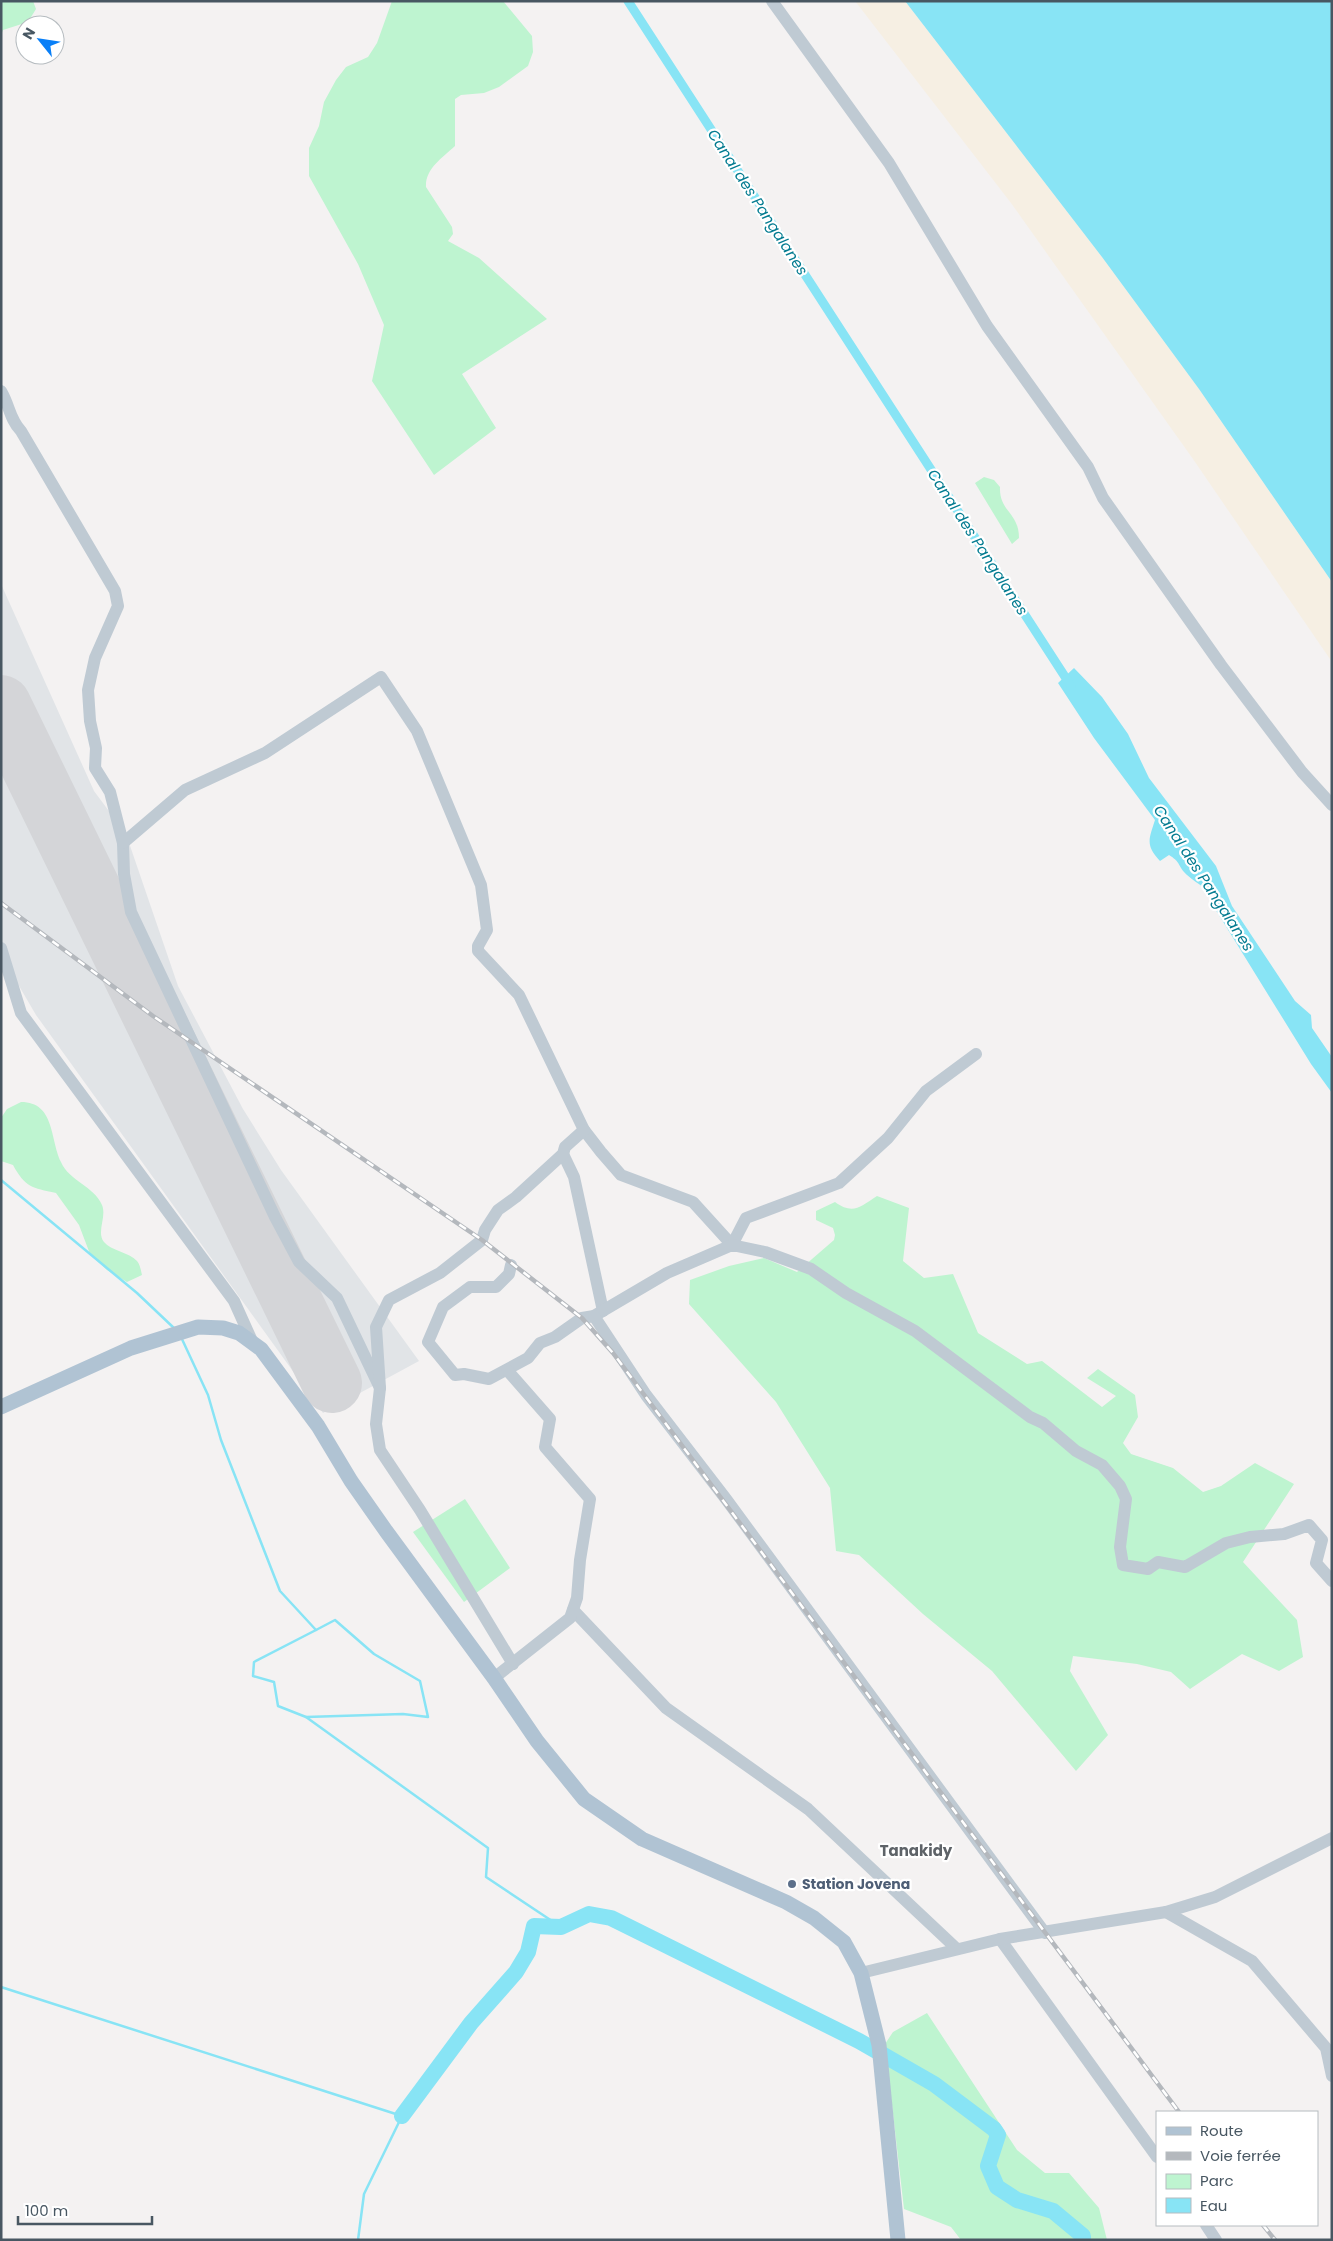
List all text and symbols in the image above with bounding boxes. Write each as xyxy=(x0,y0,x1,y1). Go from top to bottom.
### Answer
north arrow xyxy=(15,15,65,65)
text: N xyxy=(17,24,40,43)
water label: Canal des Pangalanes xyxy=(703,125,813,279)
water label: Canal des Pangalanes xyxy=(923,465,1033,619)
water label: Canal des Pangalanes xyxy=(1149,801,1259,955)
district label: Tanakidy xyxy=(880,1840,953,1861)
place label: Station Jovena xyxy=(802,1874,910,1894)
marker: Station Jovena xyxy=(786,1878,798,1890)
legend xyxy=(1156,2111,1318,2226)
text: Route xyxy=(1200,2120,1243,2141)
text: Voie ferrée xyxy=(1200,2145,1281,2166)
text: Parc xyxy=(1200,2170,1234,2191)
scale bar xyxy=(18,2194,151,2226)
text: Eau xyxy=(1200,2195,1227,2216)
text: 100 m xyxy=(25,2200,68,2221)

